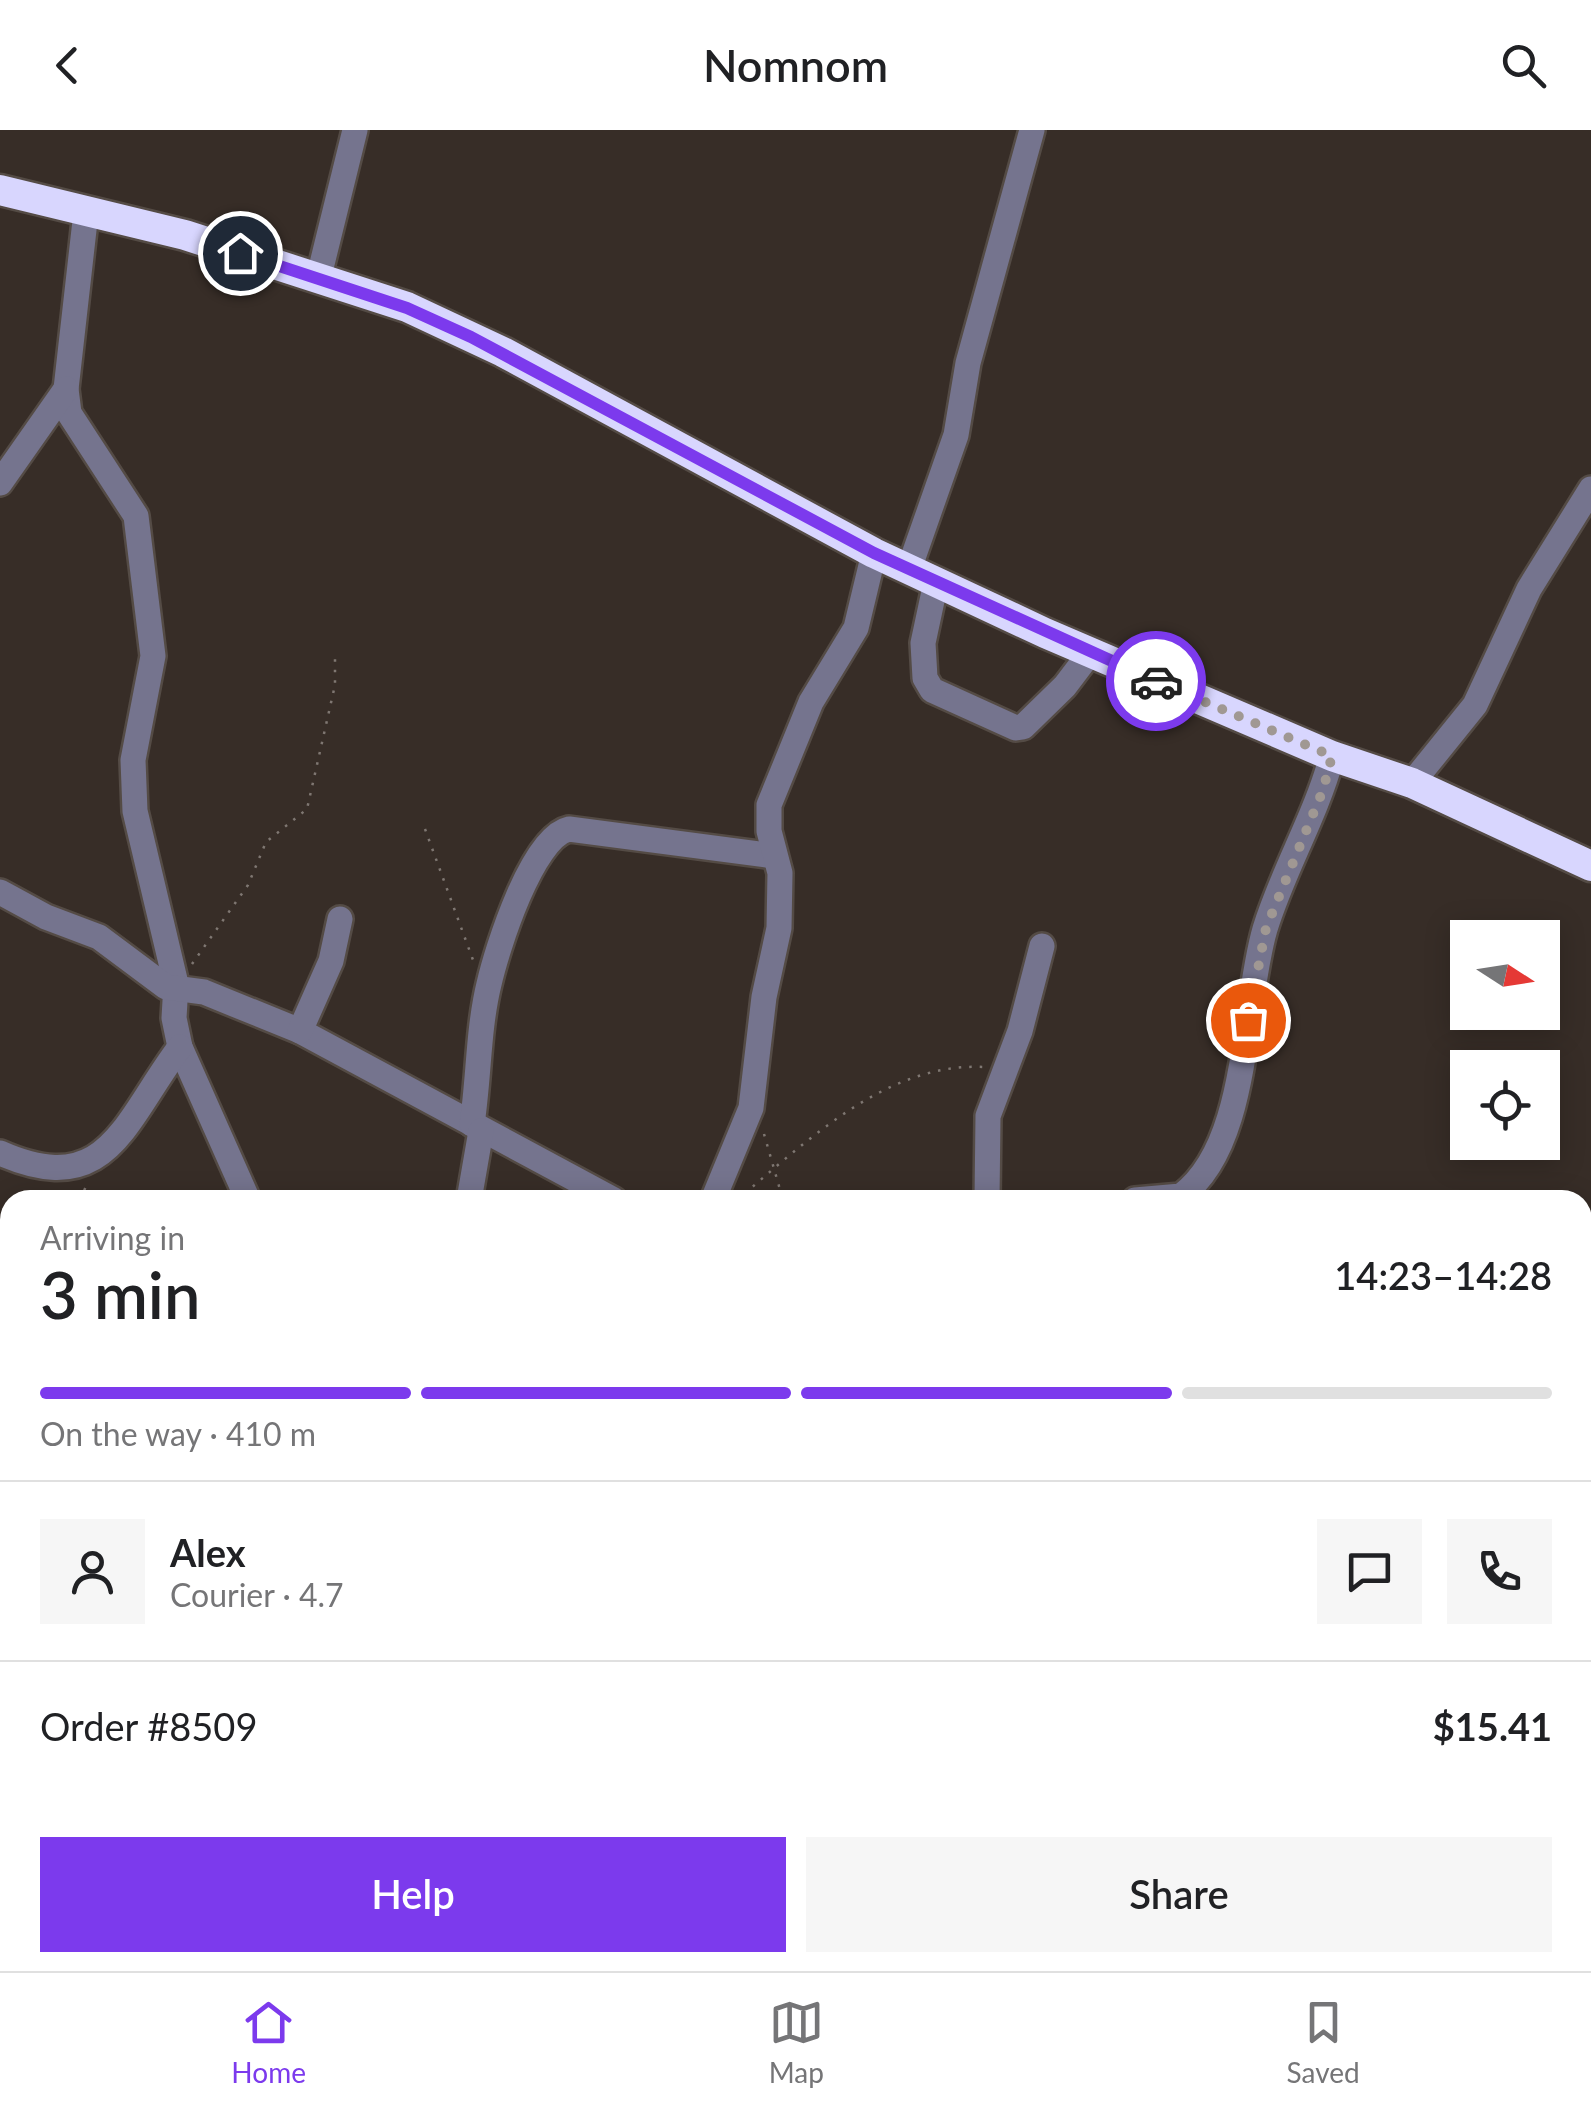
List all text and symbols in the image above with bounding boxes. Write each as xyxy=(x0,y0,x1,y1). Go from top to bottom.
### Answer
icon: back xyxy=(40,38,95,93)
text: Nomnom xyxy=(703,38,888,92)
icon: search xyxy=(1496,38,1551,93)
pin xyxy=(198,211,283,296)
icon: home xyxy=(213,226,268,281)
courier xyxy=(1106,631,1206,731)
icon: car xyxy=(1129,654,1184,709)
north arrow xyxy=(1450,920,1560,1030)
map controls xyxy=(1450,920,1560,1160)
pin xyxy=(1206,978,1291,1063)
icon: bag xyxy=(1221,993,1276,1048)
button: locate xyxy=(1450,1050,1560,1160)
text: Arriving in xyxy=(40,1218,185,1257)
text: 14:23–14:28 xyxy=(1334,1252,1552,1298)
text: 3 min xyxy=(40,1255,200,1333)
text: On the way · 410 m xyxy=(40,1414,316,1453)
button: person xyxy=(40,1519,145,1624)
button: chat xyxy=(1317,1519,1422,1624)
button: phone xyxy=(1447,1519,1552,1624)
text: Alex xyxy=(170,1529,246,1575)
text: Courier · 4.7 xyxy=(170,1575,344,1614)
text: Order #8509 xyxy=(40,1703,257,1749)
text: $15.41 xyxy=(1433,1703,1552,1749)
button: Help xyxy=(40,1837,786,1952)
button: Share xyxy=(806,1837,1552,1952)
tab: Home xyxy=(231,1995,306,2089)
tab: Map xyxy=(769,1995,824,2089)
tab: Saved xyxy=(1287,1995,1360,2089)

